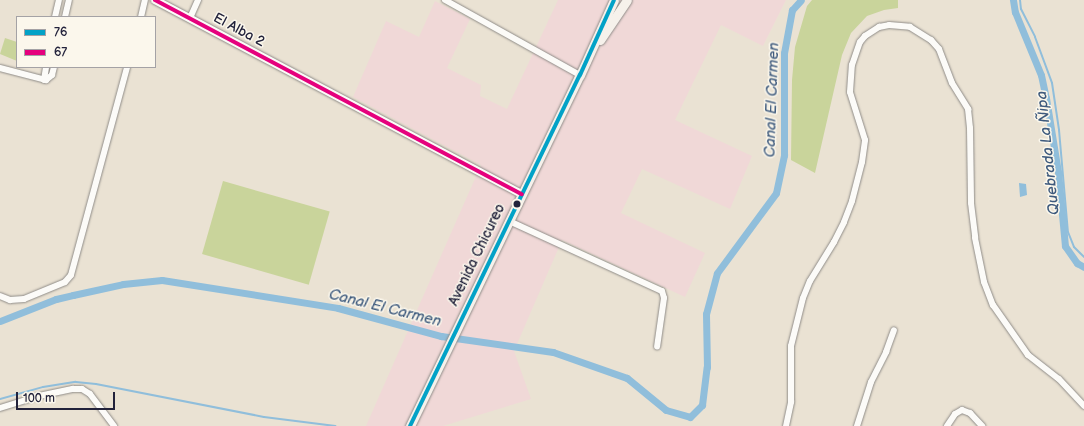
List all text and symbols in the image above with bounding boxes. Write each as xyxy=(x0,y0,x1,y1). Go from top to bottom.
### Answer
street label: El Alba 2 xyxy=(210,10,268,50)
legend xyxy=(16,16,156,68)
text: 76 xyxy=(54,25,67,40)
water label: Canal El Carmen xyxy=(761,42,783,158)
text: 67 xyxy=(54,45,67,60)
water label: Quebrada La Ñipa xyxy=(1033,90,1063,216)
unlabelled marker xyxy=(512,199,522,209)
street label: Avenida Chicureo xyxy=(445,201,509,309)
water label: Canal El Carmen xyxy=(327,285,443,331)
scale bar xyxy=(18,384,117,410)
text: 100 m xyxy=(23,391,55,406)

